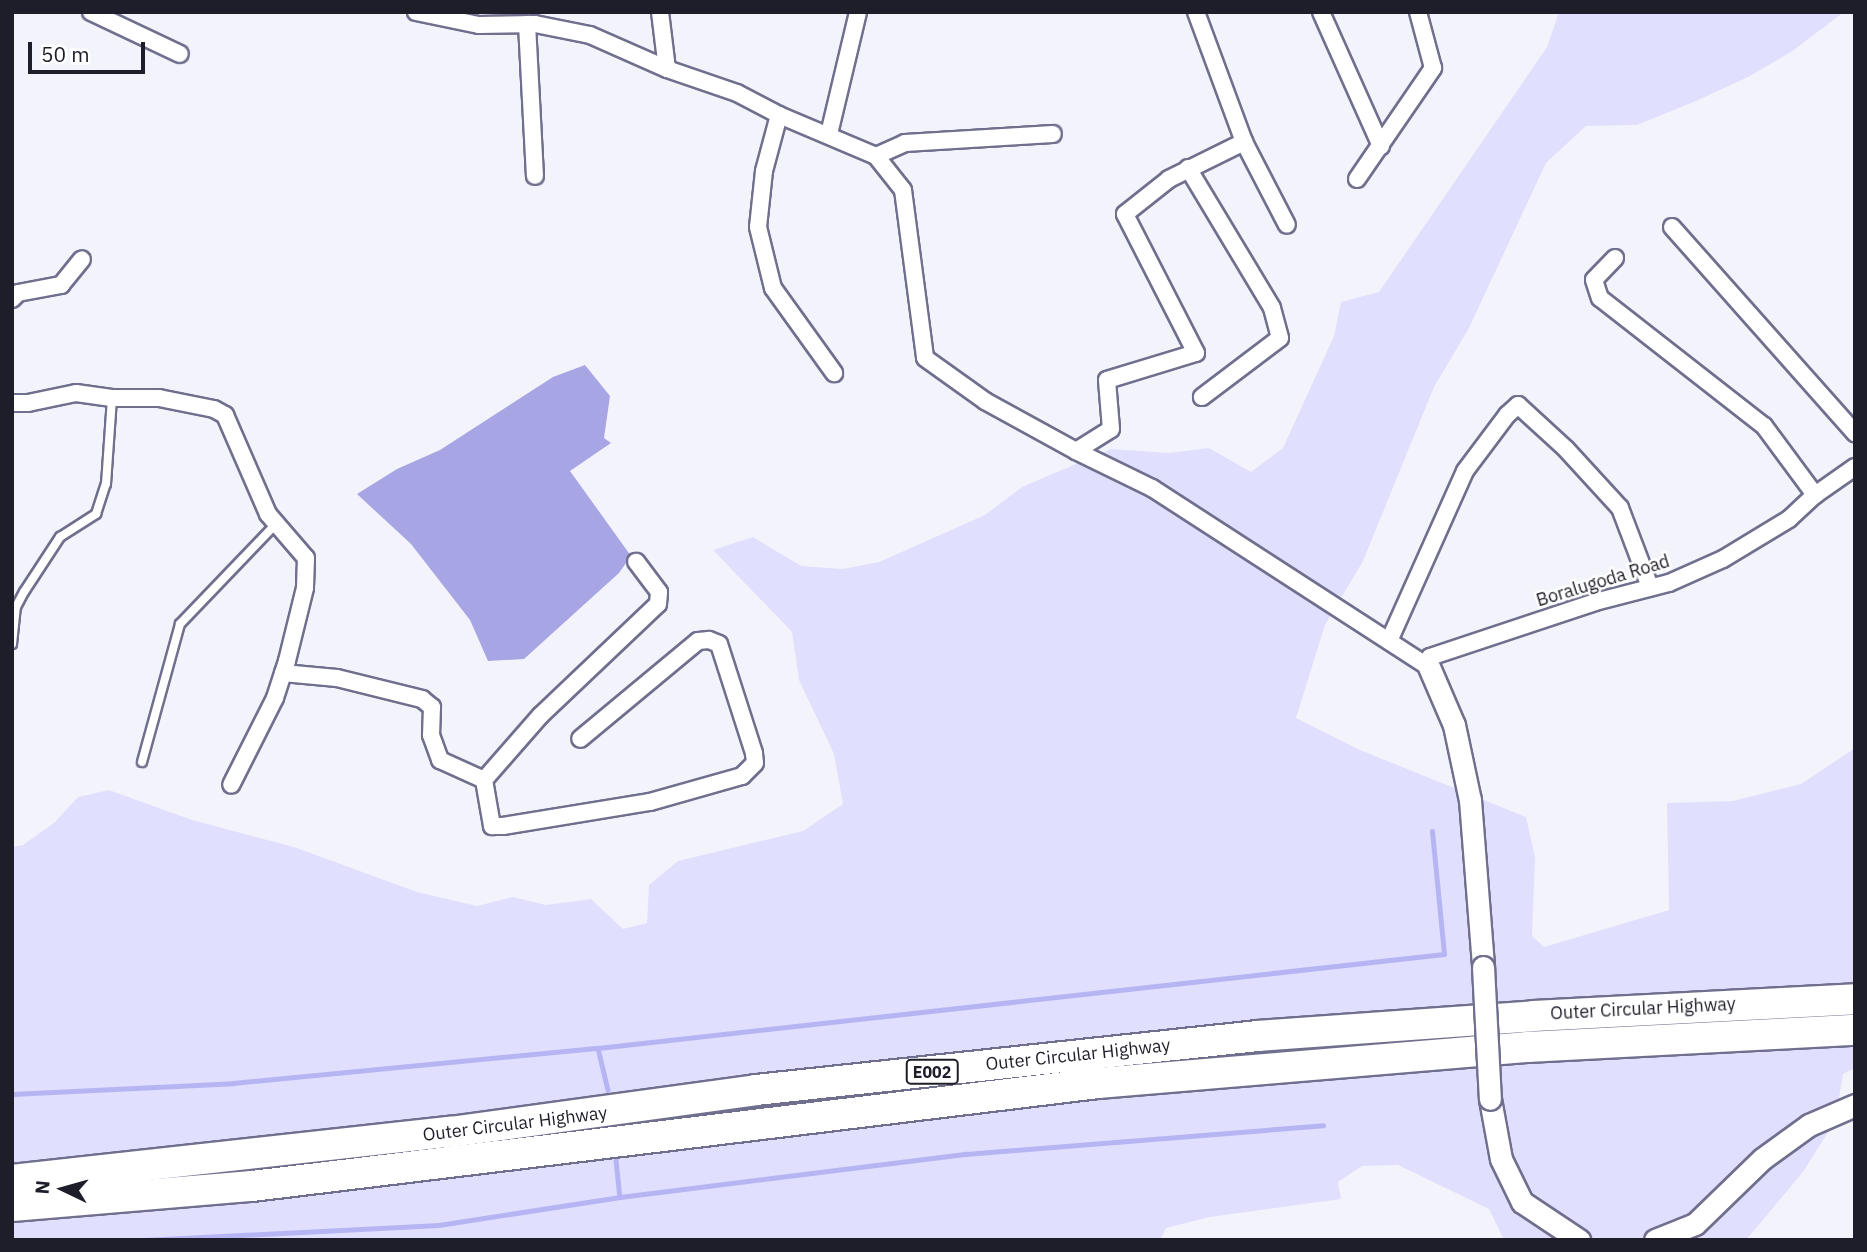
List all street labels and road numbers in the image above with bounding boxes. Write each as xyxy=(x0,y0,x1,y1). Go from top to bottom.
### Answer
street label: Boralugoda Road xyxy=(1534,550,1672,612)
street label: Outer Circular Highway xyxy=(1550,993,1736,1025)
street label: Outer Circular Highway xyxy=(984,1035,1172,1075)
road number: E002 xyxy=(904,1060,960,1084)
street label: Outer Circular Highway xyxy=(421,1102,609,1146)

